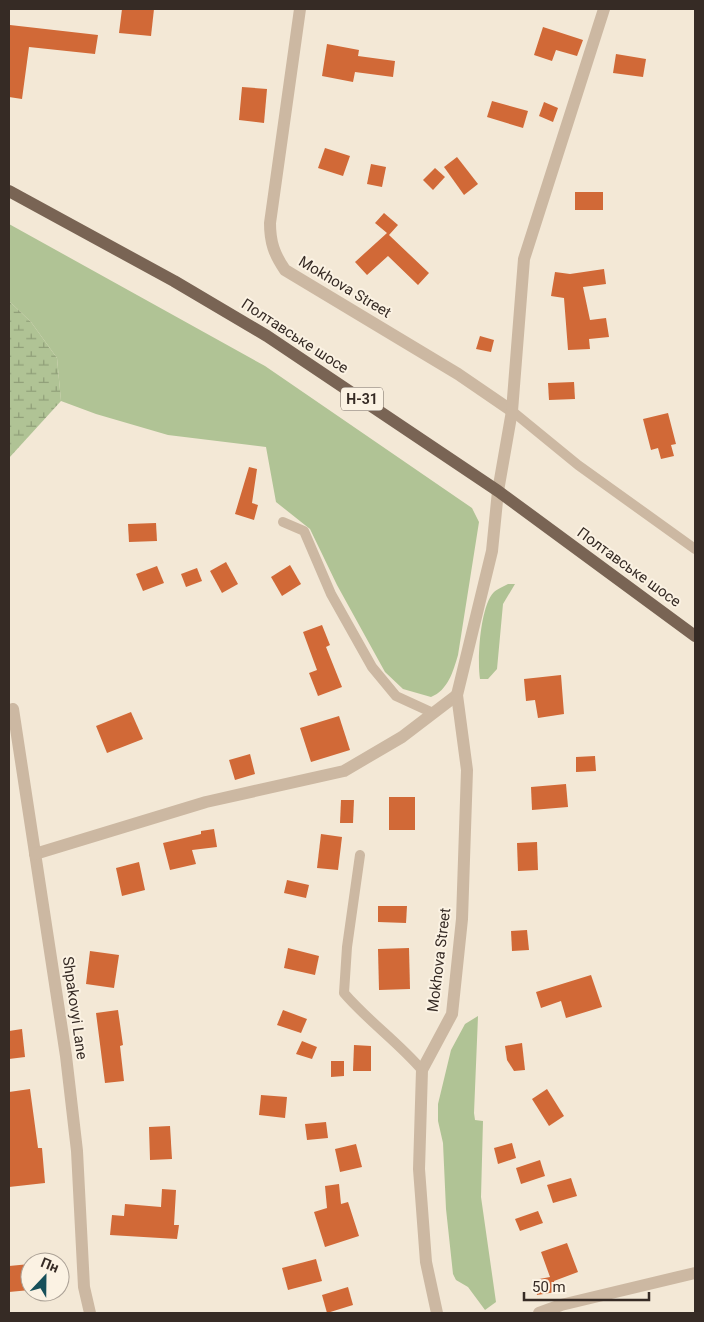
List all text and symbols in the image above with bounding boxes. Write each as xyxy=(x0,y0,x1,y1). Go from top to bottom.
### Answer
street label: Mokhova Street xyxy=(296,252,395,322)
street label: Полтавське шосе xyxy=(238,295,352,377)
road number: Н-31 xyxy=(341,388,383,410)
street label: Полтавське шосе xyxy=(574,523,684,611)
street label: Mokhova Street xyxy=(424,907,454,1013)
street label: Shpakovyi Lane xyxy=(59,955,91,1061)
north arrow xyxy=(20,1252,70,1302)
text: Пн xyxy=(39,1254,61,1276)
scale bar xyxy=(524,1270,649,1302)
text: 50 m xyxy=(532,1278,566,1296)

